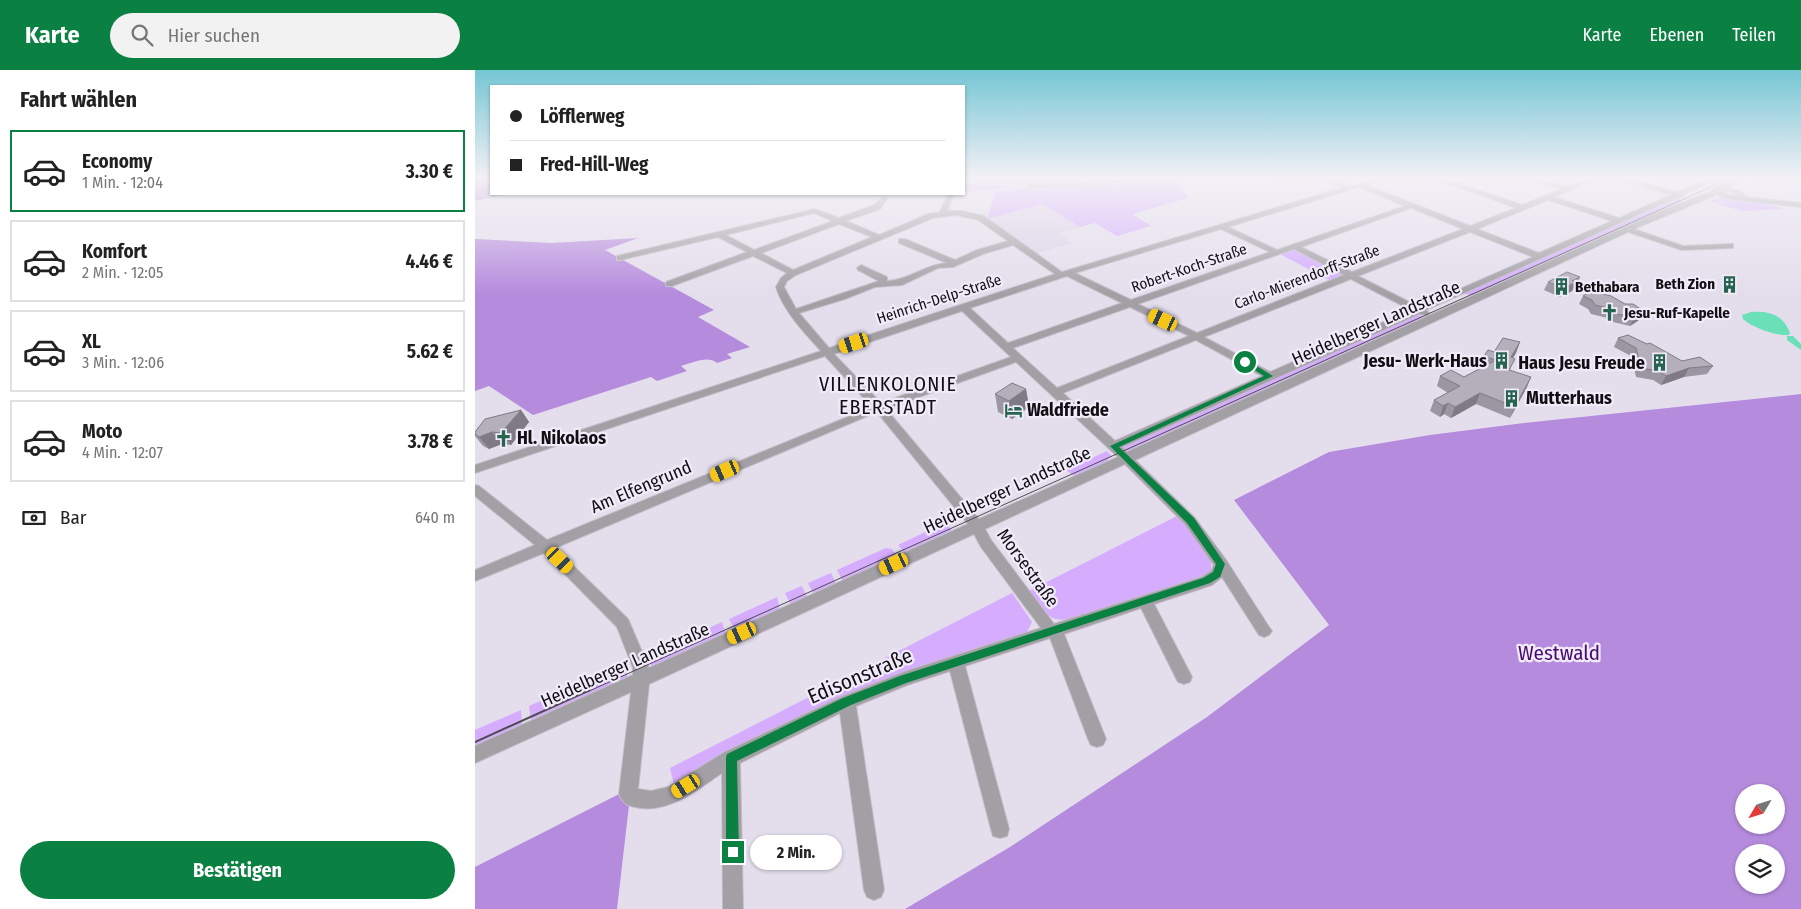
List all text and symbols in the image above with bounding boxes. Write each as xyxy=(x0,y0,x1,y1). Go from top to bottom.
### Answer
search box xyxy=(110,13,460,58)
text: Karte xyxy=(25,21,80,49)
icon: search xyxy=(128,21,156,49)
text: Hier suchen xyxy=(168,24,260,47)
text: Karte xyxy=(1582,24,1621,46)
text: Ebenen xyxy=(1649,24,1704,46)
text: Teilen xyxy=(1732,24,1776,46)
text: Fahrt wählen xyxy=(20,86,137,113)
text: Löfflerweg xyxy=(540,105,625,128)
icon: car xyxy=(22,149,67,194)
text: Economy xyxy=(82,150,152,173)
text: Fred-Hill-Weg xyxy=(540,153,648,176)
text: 3.30 € xyxy=(406,160,453,183)
text: 1 Min. · 12:04 xyxy=(82,173,163,192)
icon: car xyxy=(22,239,67,284)
text: Komfort xyxy=(82,240,147,263)
street label: Robert-Koch-Straße xyxy=(1129,240,1249,296)
street label: Carlo-Mierendorff-Straße xyxy=(1232,241,1382,313)
text: 4.46 € xyxy=(405,250,453,273)
text: 2 Min. · 12:05 xyxy=(82,263,163,282)
street label: Heinrich-Delp-Straße xyxy=(874,270,1004,328)
building icon: Beth Zion xyxy=(1719,274,1739,294)
place label: Beth Zion xyxy=(1656,275,1715,293)
street label: Heidelberger Landstraße xyxy=(1288,276,1464,370)
building icon: Bethabara xyxy=(1551,277,1571,297)
place label: Bethabara xyxy=(1575,278,1640,296)
church icon: Jesu-Ruf-Kapelle xyxy=(1600,303,1620,323)
place label: Jesu-Ruf-Kapelle xyxy=(1623,304,1730,322)
car xyxy=(1146,307,1179,333)
icon: car xyxy=(22,329,67,374)
text: XL xyxy=(82,330,101,353)
car xyxy=(837,331,870,355)
text: 5.62 € xyxy=(407,340,453,363)
place label: Jesu- Werk-Haus xyxy=(1362,350,1487,372)
route start xyxy=(1234,351,1256,373)
building icon: Jesu- Werk-Haus xyxy=(1491,351,1511,371)
place label: Haus Jesu Freude xyxy=(1518,352,1645,374)
text: 3 Min. · 12:06 xyxy=(82,353,164,372)
building icon: Haus Jesu Freude xyxy=(1649,353,1669,373)
district label: VILLENKOLONIE EBERSTADT xyxy=(819,372,957,419)
place label: Mutterhaus xyxy=(1526,387,1612,409)
building icon: Mutterhaus xyxy=(1502,388,1522,408)
place label: Waldfriede xyxy=(1027,399,1109,421)
hotel icon: Waldfriede xyxy=(1003,400,1023,420)
icon: car xyxy=(22,419,67,464)
text: Moto xyxy=(82,420,122,443)
place label: Hl. Nikolaos xyxy=(517,427,606,449)
church icon: Hl. Nikolaos xyxy=(493,428,513,448)
text: 3.78 € xyxy=(408,430,453,453)
street label: Heidelberger Landstraße xyxy=(920,442,1094,538)
text: 4 Min. · 12:07 xyxy=(82,443,163,462)
street label: Am Elfengrund xyxy=(587,456,695,518)
car xyxy=(708,458,741,484)
icon: cash xyxy=(20,504,48,532)
text: Bar xyxy=(60,506,86,529)
text: 640 m xyxy=(415,508,455,527)
street label: Morsestraße xyxy=(992,525,1064,612)
car xyxy=(543,544,576,576)
car xyxy=(877,551,910,577)
street label: Heidelberger Landstraße xyxy=(537,618,713,712)
car xyxy=(725,620,758,646)
park label: Westwald xyxy=(1518,640,1600,666)
street label: Edisonstraße xyxy=(804,642,916,710)
car xyxy=(669,772,702,800)
north arrow xyxy=(1735,784,1785,834)
map controls xyxy=(1735,784,1785,894)
callout: 2 Min. xyxy=(751,834,843,870)
button: Bestätigen xyxy=(20,841,455,899)
route end xyxy=(722,841,744,863)
text: 2 Min. xyxy=(777,843,815,862)
button: layers xyxy=(1735,844,1785,894)

